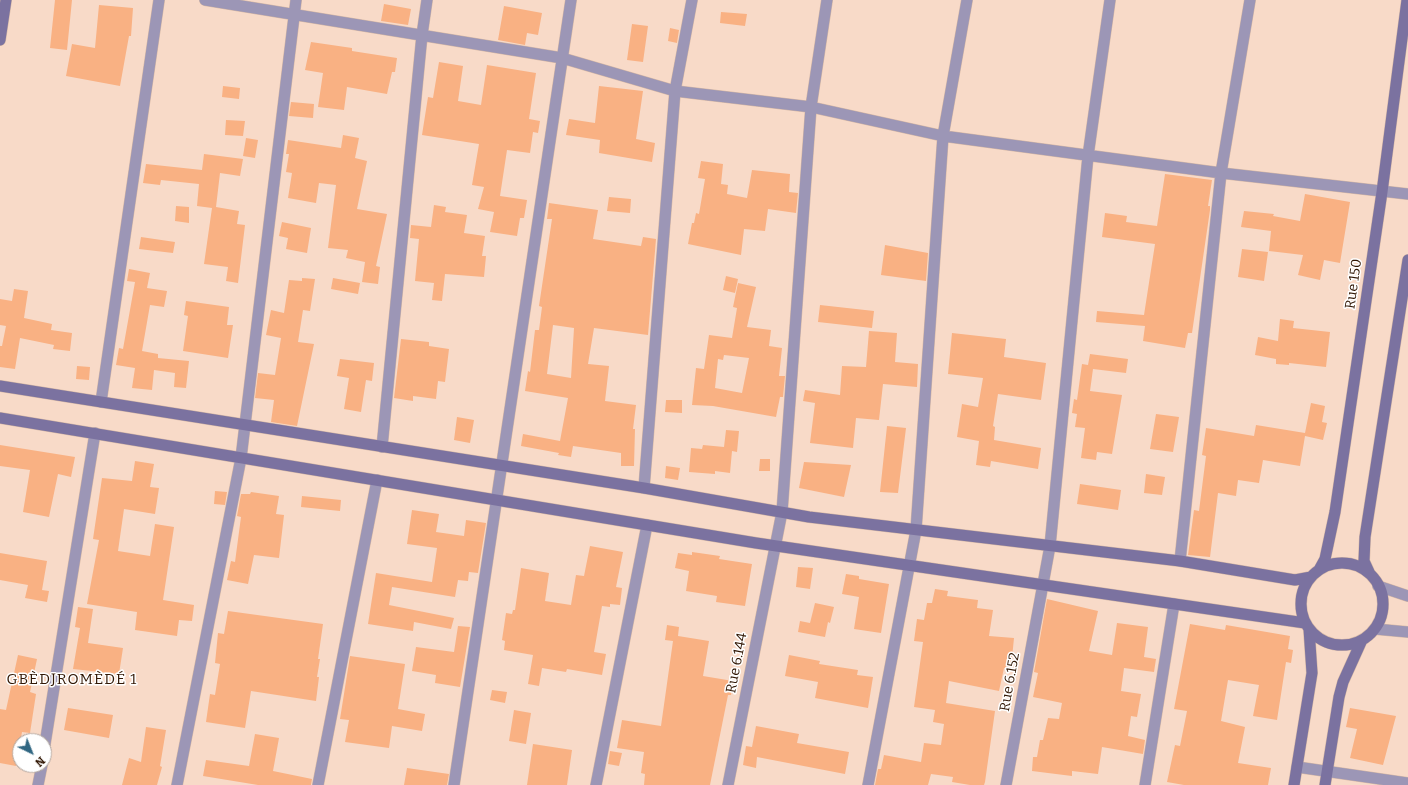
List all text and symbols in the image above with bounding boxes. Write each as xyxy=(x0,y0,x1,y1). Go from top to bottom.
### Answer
street label: Rue 150 xyxy=(1342,258,1366,310)
street label: Rue 6.144 xyxy=(723,631,751,695)
street label: Rue 6.152 xyxy=(997,651,1023,713)
district label: GBÈDJROMÈDÉ 1 xyxy=(7,671,137,689)
north arrow xyxy=(12,733,52,773)
text: N xyxy=(32,754,47,769)

